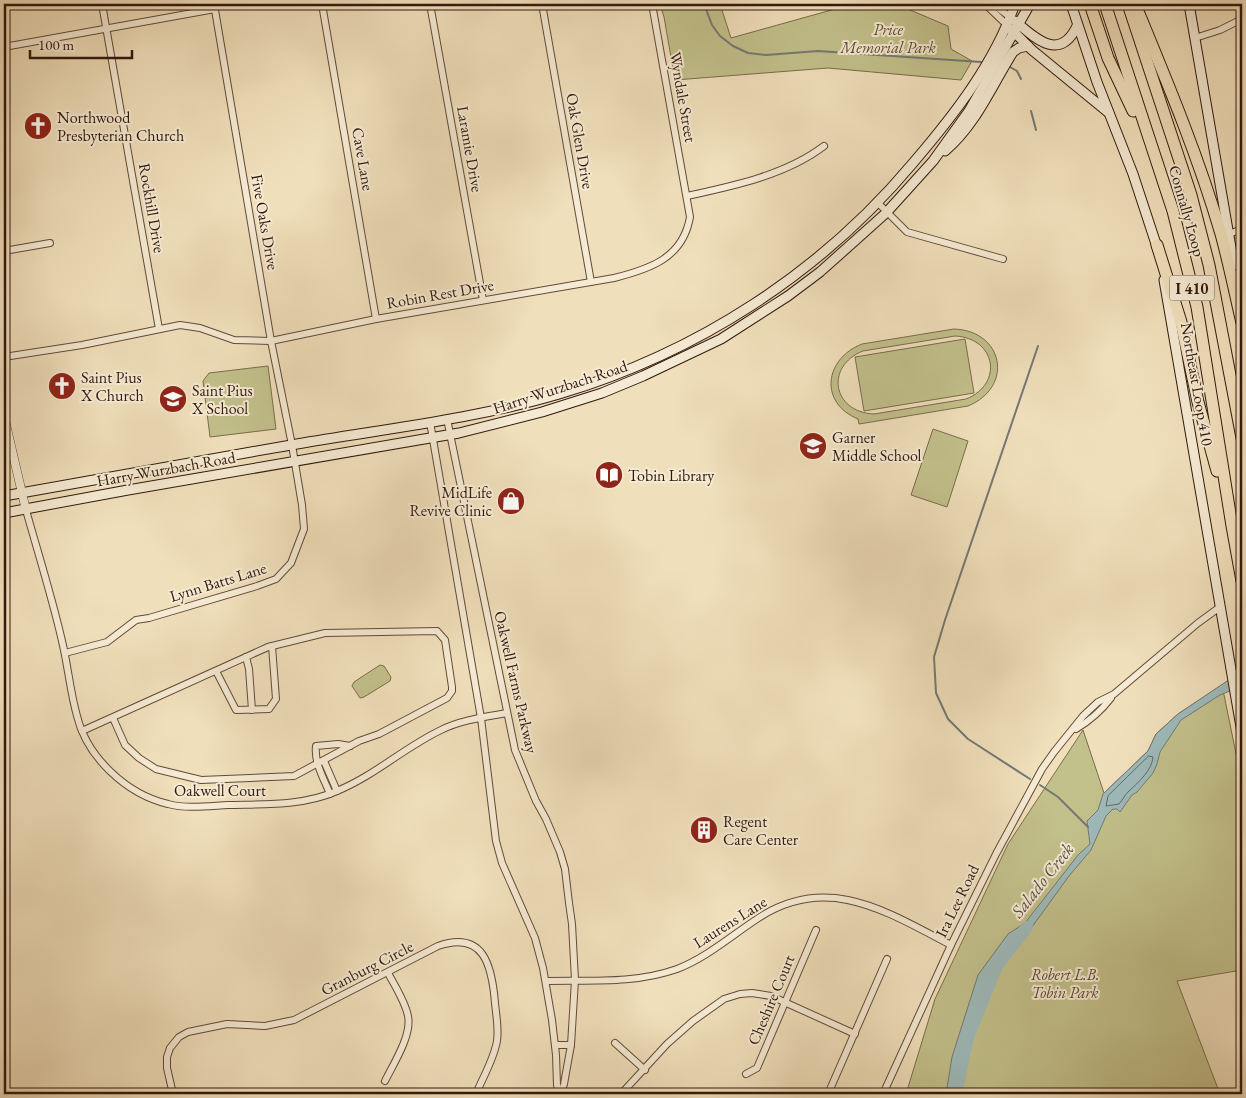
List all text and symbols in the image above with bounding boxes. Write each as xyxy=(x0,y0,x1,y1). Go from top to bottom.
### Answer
park label: Price Memorial Park xyxy=(839,19,936,58)
scale bar xyxy=(30,28,132,60)
text: 100 m xyxy=(38,35,75,54)
street label: Wyndale Street xyxy=(665,50,701,144)
street label: Oak Glen Drive xyxy=(561,91,599,191)
street label: Laramie Drive xyxy=(452,104,488,194)
place label: Northwood Presbyterian Church xyxy=(57,107,184,146)
church icon: Northwood Presbyterian Church xyxy=(23,111,53,141)
street label: Cave Lane xyxy=(347,126,379,192)
street label: Rockhill Drive xyxy=(134,162,170,254)
street label: Connally Loop xyxy=(1164,163,1210,259)
street label: Five Oaks Drive xyxy=(246,173,284,271)
street label: Robin Rest Drive xyxy=(385,274,495,314)
road number: I 410 xyxy=(1170,276,1214,300)
street label: Northeast Loop 410 xyxy=(1176,321,1218,448)
street label: Harry Wurzbach Road xyxy=(490,355,631,419)
place label: Saint Pius X Church xyxy=(80,367,144,406)
church icon: Saint Pius X Church xyxy=(47,371,77,401)
place label: Saint Pius X School xyxy=(191,380,253,419)
school or university icon: Saint Pius X School xyxy=(158,384,188,414)
place label: Garner Middle School xyxy=(832,427,922,466)
school or university icon: Garner Middle School xyxy=(798,431,828,461)
street label: Harry Wurzbach Road xyxy=(95,446,238,492)
library icon: Tobin Library xyxy=(594,460,624,490)
place label: Tobin Library xyxy=(628,465,715,486)
place label: MidLife Revive Clinic xyxy=(409,482,492,521)
shop icon: MidLife Revive Clinic xyxy=(496,486,526,516)
street label: Lynn Batts Lane xyxy=(167,557,269,607)
street label: Oakwell Farms Parkway xyxy=(489,609,543,756)
street label: Oakwell Court xyxy=(174,780,266,801)
place label: Regent Care Center xyxy=(723,811,799,850)
building icon: Regent Care Center xyxy=(689,815,719,845)
water label: Salado Creek xyxy=(1005,838,1078,923)
street label: Ira Lee Road xyxy=(930,860,984,941)
street label: Laurens Lane xyxy=(689,891,771,953)
street label: Granburg Circle xyxy=(317,936,417,1000)
street label: Cheshire Court xyxy=(743,952,799,1048)
park label: Robert L.B. Tobin Park xyxy=(1031,964,1099,1003)

